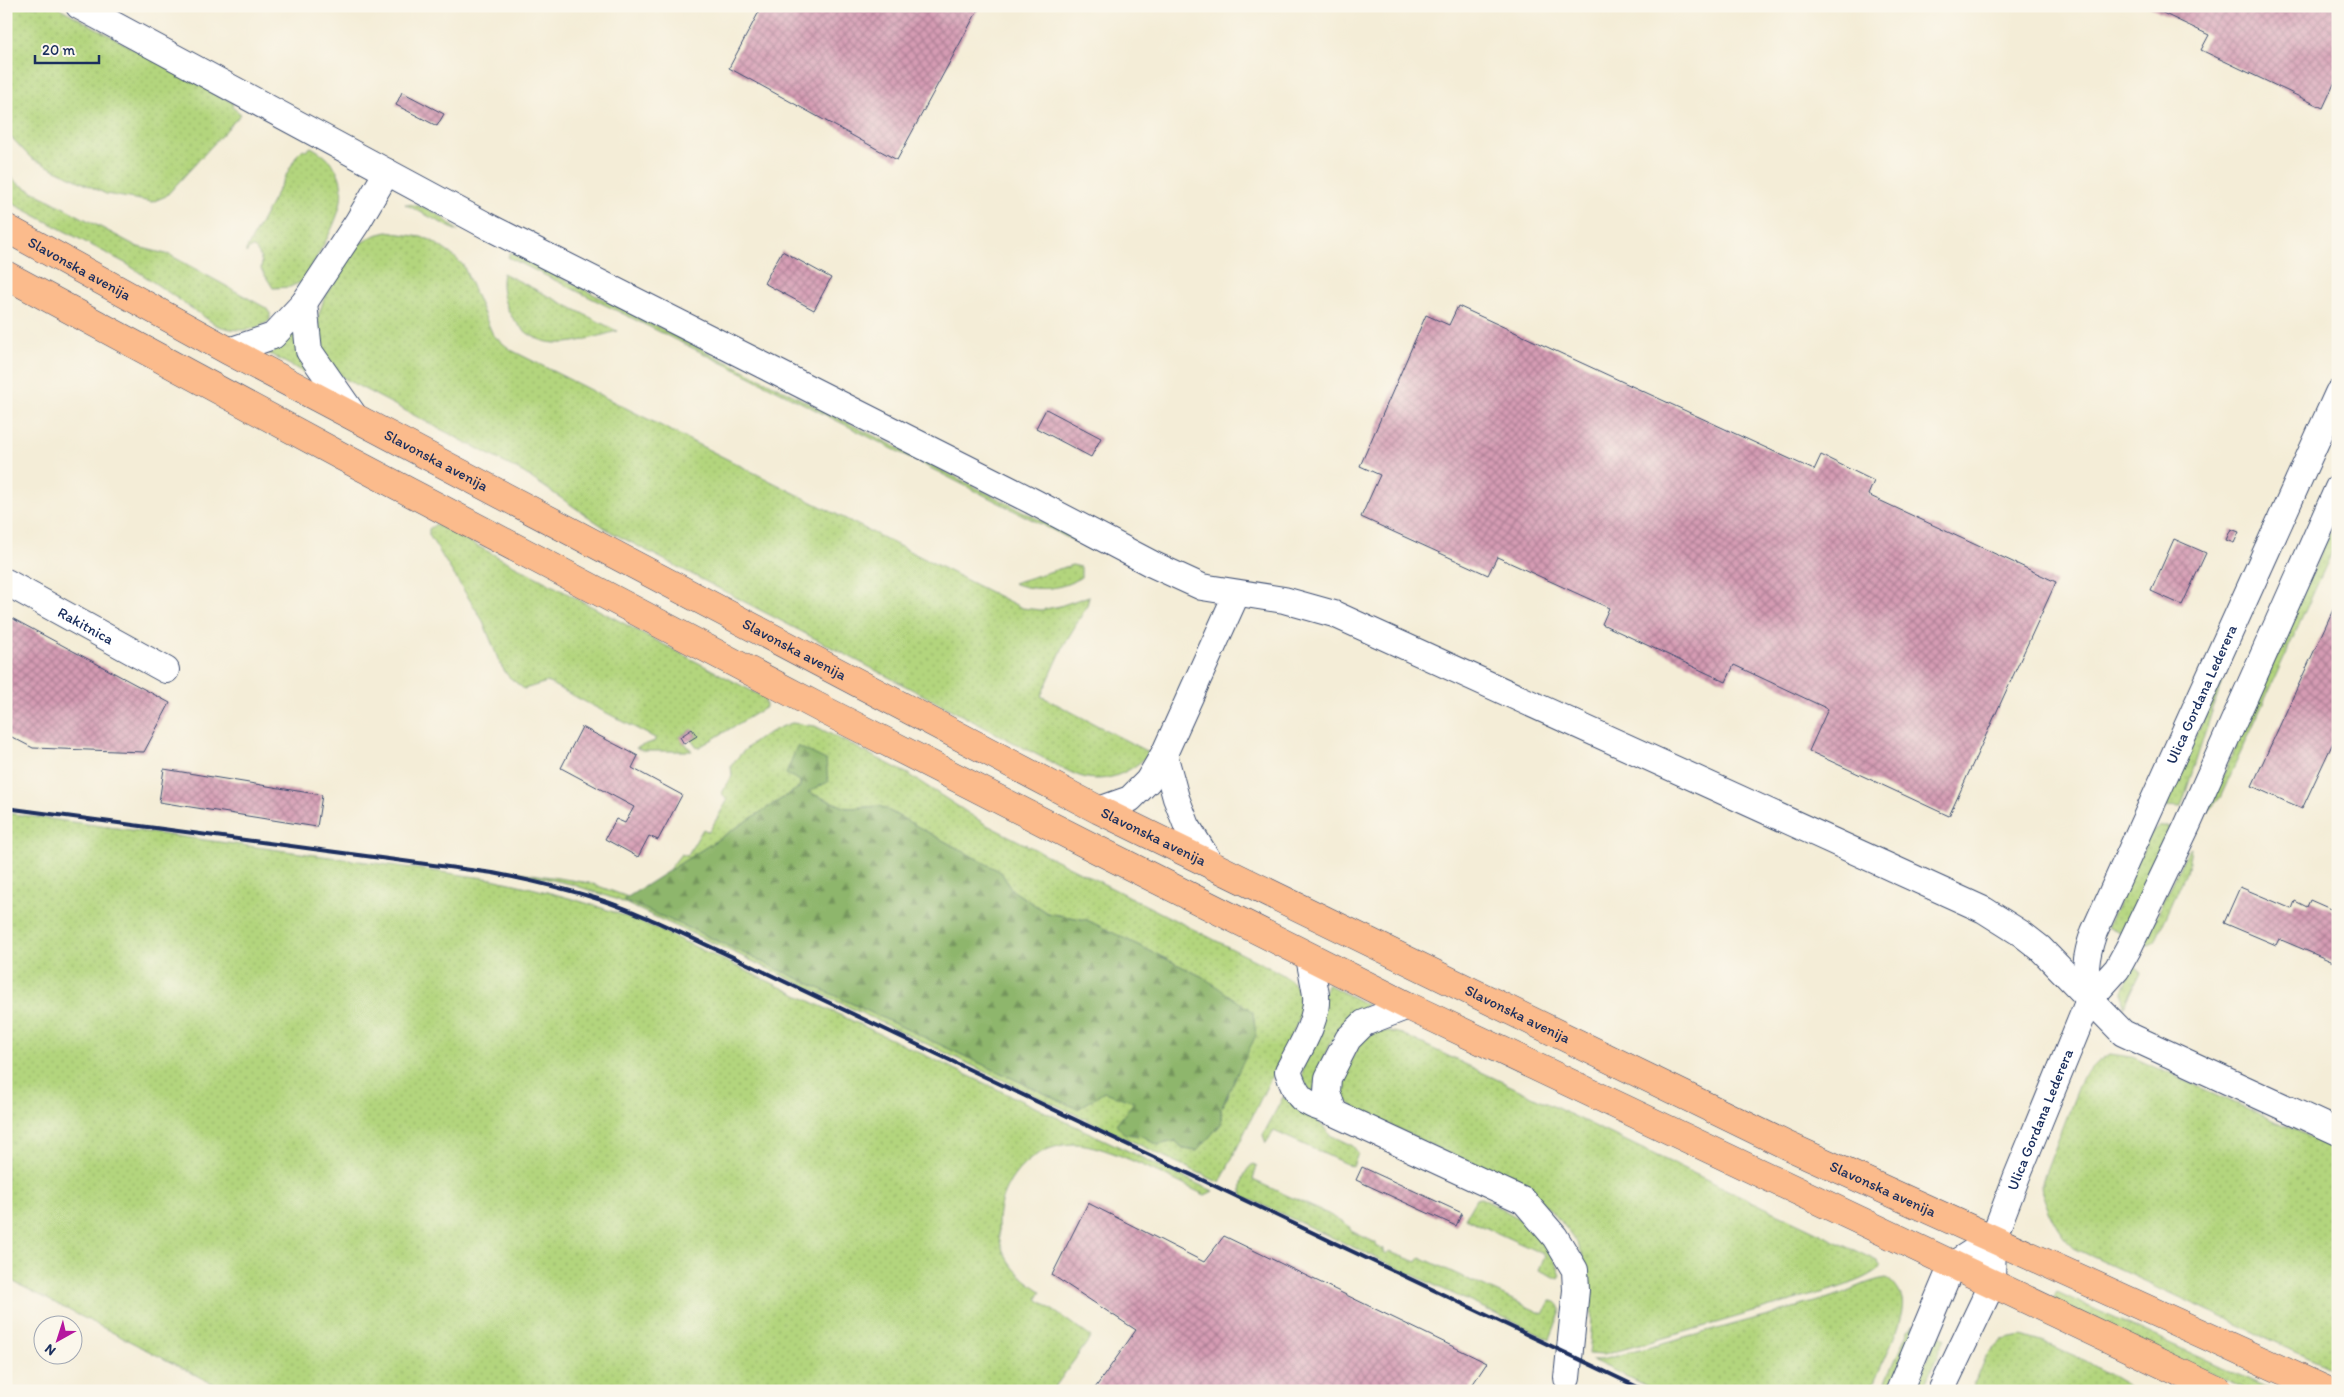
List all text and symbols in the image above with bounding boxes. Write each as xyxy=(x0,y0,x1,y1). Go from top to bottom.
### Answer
scale bar xyxy=(35,32,99,64)
text: 20 m xyxy=(42,41,76,59)
street label: Slavonska avenija xyxy=(25,233,134,304)
street label: Slavonska avenija xyxy=(381,426,491,495)
street label: Rakitnica xyxy=(55,603,117,649)
street label: Slavonska avenija xyxy=(739,615,850,684)
street label: Ulica Gordana Lederera xyxy=(2162,622,2241,767)
street label: Slavonska avenija xyxy=(1098,803,1209,870)
street label: Slavonska avenija xyxy=(1462,981,1573,1047)
street label: Ulica Gordana Lederera xyxy=(2003,1046,2077,1193)
street label: Slavonska avenija xyxy=(1827,1157,1939,1221)
north arrow xyxy=(32,1314,82,1364)
text: N xyxy=(41,1340,59,1359)

